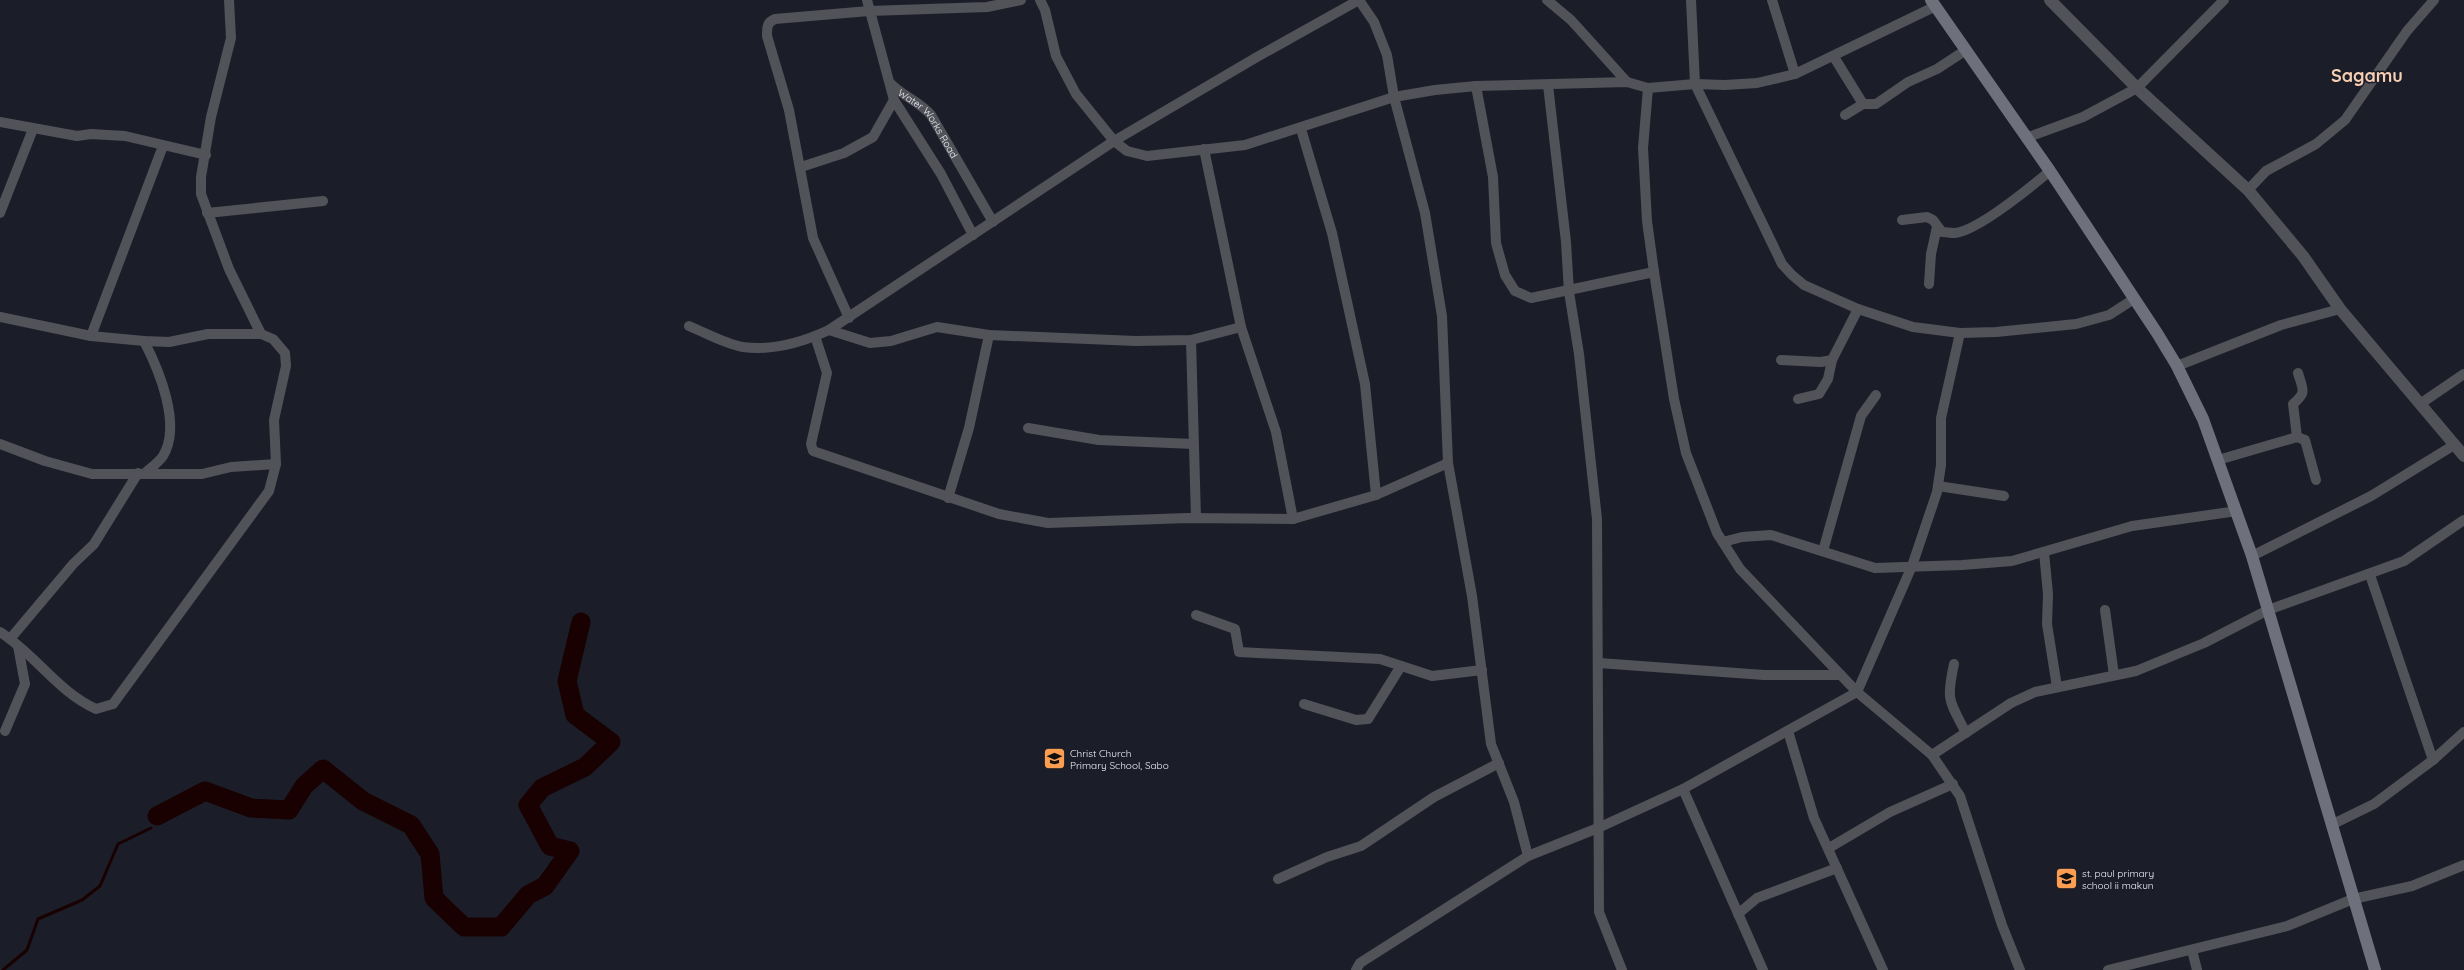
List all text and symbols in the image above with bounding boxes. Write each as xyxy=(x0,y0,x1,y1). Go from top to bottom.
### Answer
district label: Sagamu xyxy=(2331,64,2403,87)
street label: Water Works Road xyxy=(895,86,960,160)
school or university icon: Christ Church Primary School, Sabo xyxy=(1041,746,1067,772)
place label: Christ Church Primary School, Sabo xyxy=(1070,747,1169,772)
school or university icon: st. paul primary school ii makun xyxy=(2053,866,2079,892)
place label: st. paul primary school ii makun xyxy=(2082,867,2154,892)

